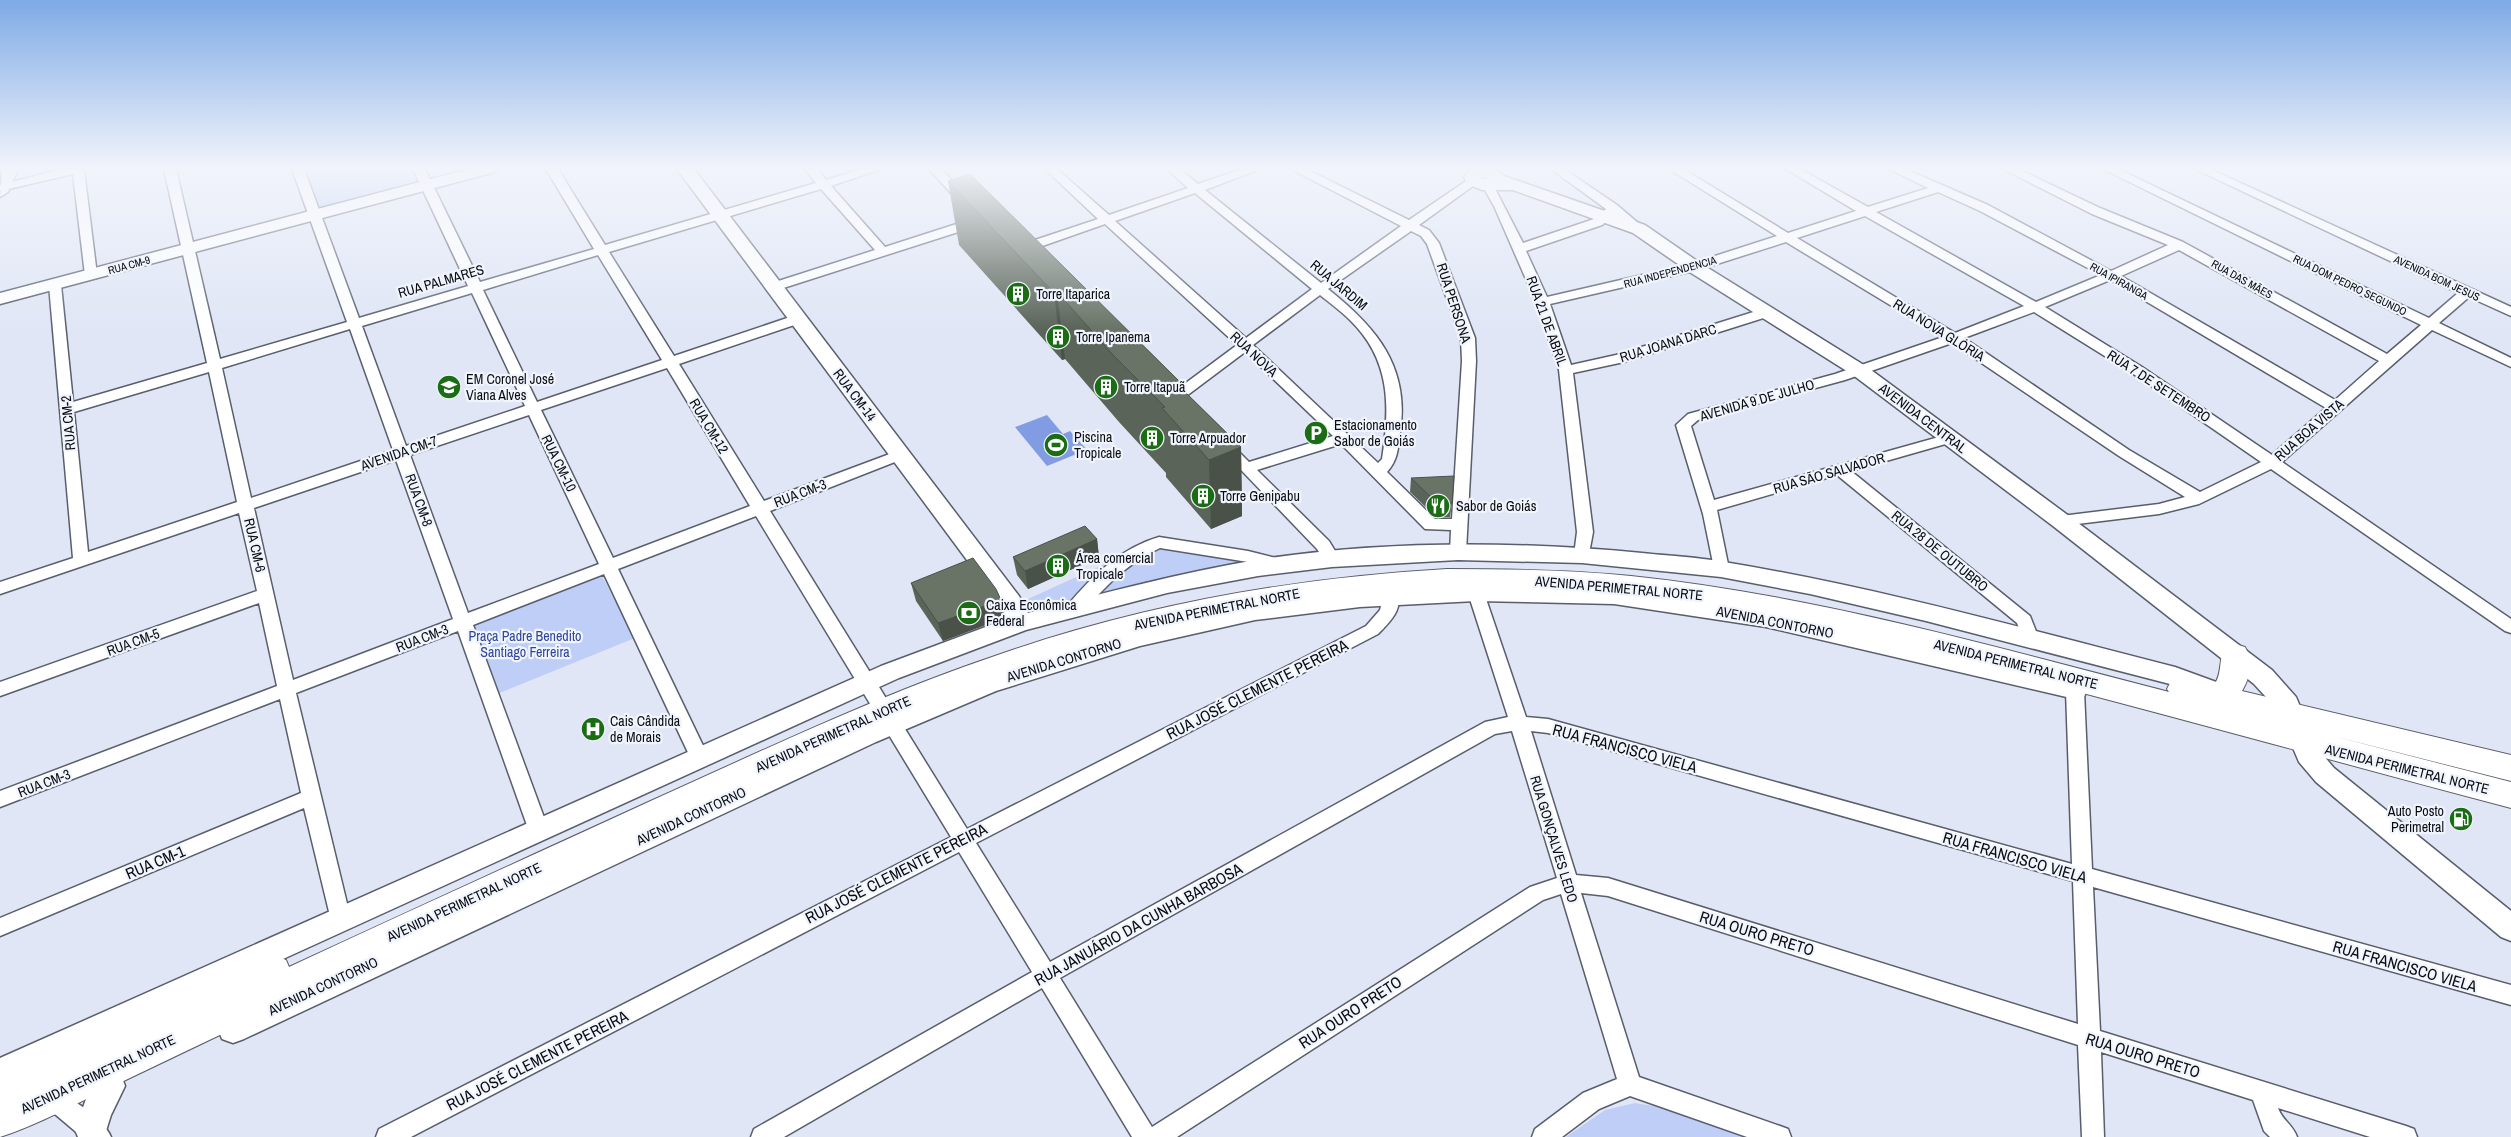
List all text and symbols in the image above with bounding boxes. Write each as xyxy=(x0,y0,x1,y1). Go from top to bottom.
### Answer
street label: RUA DOM PEDRO SEGUNDO xyxy=(2291,251,2409,319)
street label: AVENIDA BOM JESUS xyxy=(2391,252,2482,304)
street label: RUA CM-9 xyxy=(106,253,152,277)
street label: RUA INDEPENDENCIA xyxy=(1622,253,1719,291)
street label: RUA JARDIM xyxy=(1307,256,1371,314)
street label: RUA DAS MÃES xyxy=(2209,256,2275,302)
street label: RUA IPIRANGA xyxy=(2088,259,2151,303)
street label: RUA PALMARES xyxy=(396,260,486,302)
street label: RUA PERSONA xyxy=(1433,261,1475,346)
street label: RUA 21 DE ABRIL xyxy=(1522,274,1572,369)
building icon: Torre Itaparica xyxy=(1005,281,1031,307)
place label: Torre Itaparica xyxy=(1036,285,1111,303)
street label: RUA NOVA GLÓRIA xyxy=(1890,295,1988,365)
street label: RUA JOANA DARC xyxy=(1617,320,1719,366)
building icon: Torre Ipanema xyxy=(1045,324,1071,350)
street label: RUA NOVA xyxy=(1226,327,1282,381)
place label: Torre Ipanema xyxy=(1076,328,1151,346)
street label: RUA 7 DE SETEMBRO xyxy=(2104,346,2214,426)
street label: RUA CM-14 xyxy=(829,365,881,425)
place label: EM Coronel José Viana Alves xyxy=(466,370,554,404)
school or university icon: EM Coronel José Viana Alves xyxy=(436,374,462,400)
building icon: Torre Itapuã xyxy=(1093,374,1119,400)
street label: AVENIDA 9 DE JULHO xyxy=(1697,375,1816,425)
place label: Torre Itapuã xyxy=(1124,378,1186,396)
street label: AVENIDA CENTRAL xyxy=(1875,378,1971,457)
street label: RUA CM-2 xyxy=(57,395,79,451)
street label: RUA CM-12 xyxy=(686,395,732,457)
street label: RUA BOA VISTA xyxy=(2271,395,2348,465)
place label: Estacionamento Sabor de Goiás xyxy=(1334,416,1417,450)
parking icon: Estacionamento Sabor de Goiás xyxy=(1303,420,1329,446)
building icon: Torre Arpuador xyxy=(1139,425,1165,451)
place label: Piscina Tropicale xyxy=(1074,428,1121,462)
place label: Torre Arpuador xyxy=(1170,429,1246,447)
street label: AVENIDA CM-7 xyxy=(357,431,440,475)
street label: RUA CM-10 xyxy=(537,432,581,494)
sports icon: Piscina Tropicale xyxy=(1043,432,1069,458)
street label: RUA SÃO SALVADOR xyxy=(1771,448,1887,498)
street label: RUA CM-8 xyxy=(401,471,437,529)
street label: RUA CM-3 xyxy=(771,475,829,511)
building icon: Torre Genipabu xyxy=(1190,483,1216,509)
place label: Torre Genipabu xyxy=(1220,487,1300,505)
restaurant icon: Sabor de Goiás xyxy=(1425,493,1451,519)
place label: Sabor de Goiás xyxy=(1456,497,1537,515)
street label: RUA 28 DE OUTUBRO xyxy=(1888,506,1992,596)
street label: RUA CM-6 xyxy=(240,516,270,574)
place label: Área comercial Tropicale xyxy=(1075,549,1153,583)
building icon: Área comercial Tropicale xyxy=(1045,553,1071,579)
street label: AVENIDA PERIMETRAL NORTE xyxy=(1533,572,1704,604)
street label: AVENIDA PERIMETRAL NORTE xyxy=(1132,584,1301,634)
place label: Caixa Econômica Federal xyxy=(986,596,1077,630)
bank icon: Caixa Econômica Federal xyxy=(956,600,982,626)
street label: AVENIDA CONTORNO xyxy=(1714,602,1835,642)
street label: RUA CM-3 xyxy=(393,620,451,656)
street label: RUA CM-5 xyxy=(104,624,162,660)
park label: Praça Padre Benedito Santiago Ferreira xyxy=(469,627,581,661)
street label: RUA JOSÉ CLEMENTE PEREIRA xyxy=(1162,633,1352,744)
street label: AVENIDA CONTORNO xyxy=(1004,634,1124,686)
street label: AVENIDA PERIMETRAL NORTE xyxy=(1931,635,2100,693)
street label: AVENIDA PERIMETRAL NORTE xyxy=(752,692,914,777)
place label: Cais Cândida de Morais xyxy=(610,712,681,746)
hospital icon: Cais Cândida de Morais xyxy=(580,716,606,742)
street label: RUA FRANCISCO VIELA xyxy=(1550,718,1700,778)
street label: AVENIDA PERIMETRAL NORTE xyxy=(2322,740,2491,798)
street label: RUA CM-3 xyxy=(15,765,73,801)
street label: RUA GONÇALVES LEDO xyxy=(1526,773,1582,905)
street label: AVENIDA CONTORNO xyxy=(632,783,749,850)
place label: Auto Posto Perimetral xyxy=(2387,802,2444,836)
fuel station icon: Auto Posto Perimetral xyxy=(2448,806,2474,832)
street label: RUA JOSÉ CLEMENTE PEREIRA xyxy=(801,817,991,928)
street label: RUA FRANCISCO VIELA xyxy=(1940,826,2090,888)
street label: RUA CM-1 xyxy=(122,839,189,884)
street label: RUA JANUÁRIO DA CUNHA BARBOSA xyxy=(1030,857,1246,991)
street label: AVENIDA PERIMETRAL NORTE xyxy=(383,858,544,946)
street label: RUA OURO PRETO xyxy=(1697,905,1817,961)
street label: RUA FRANCISCO VIELA xyxy=(2330,935,2480,997)
street label: AVENIDA CONTORNO xyxy=(264,953,381,1020)
street label: RUA OURO PRETO xyxy=(1294,970,1406,1054)
street label: RUA JOSÉ CLEMENTE PEREIRA xyxy=(442,1004,632,1115)
street label: RUA OURO PRETO xyxy=(2083,1027,2203,1083)
street label: AVENIDA PERIMETRAL NORTE xyxy=(17,1030,178,1118)

